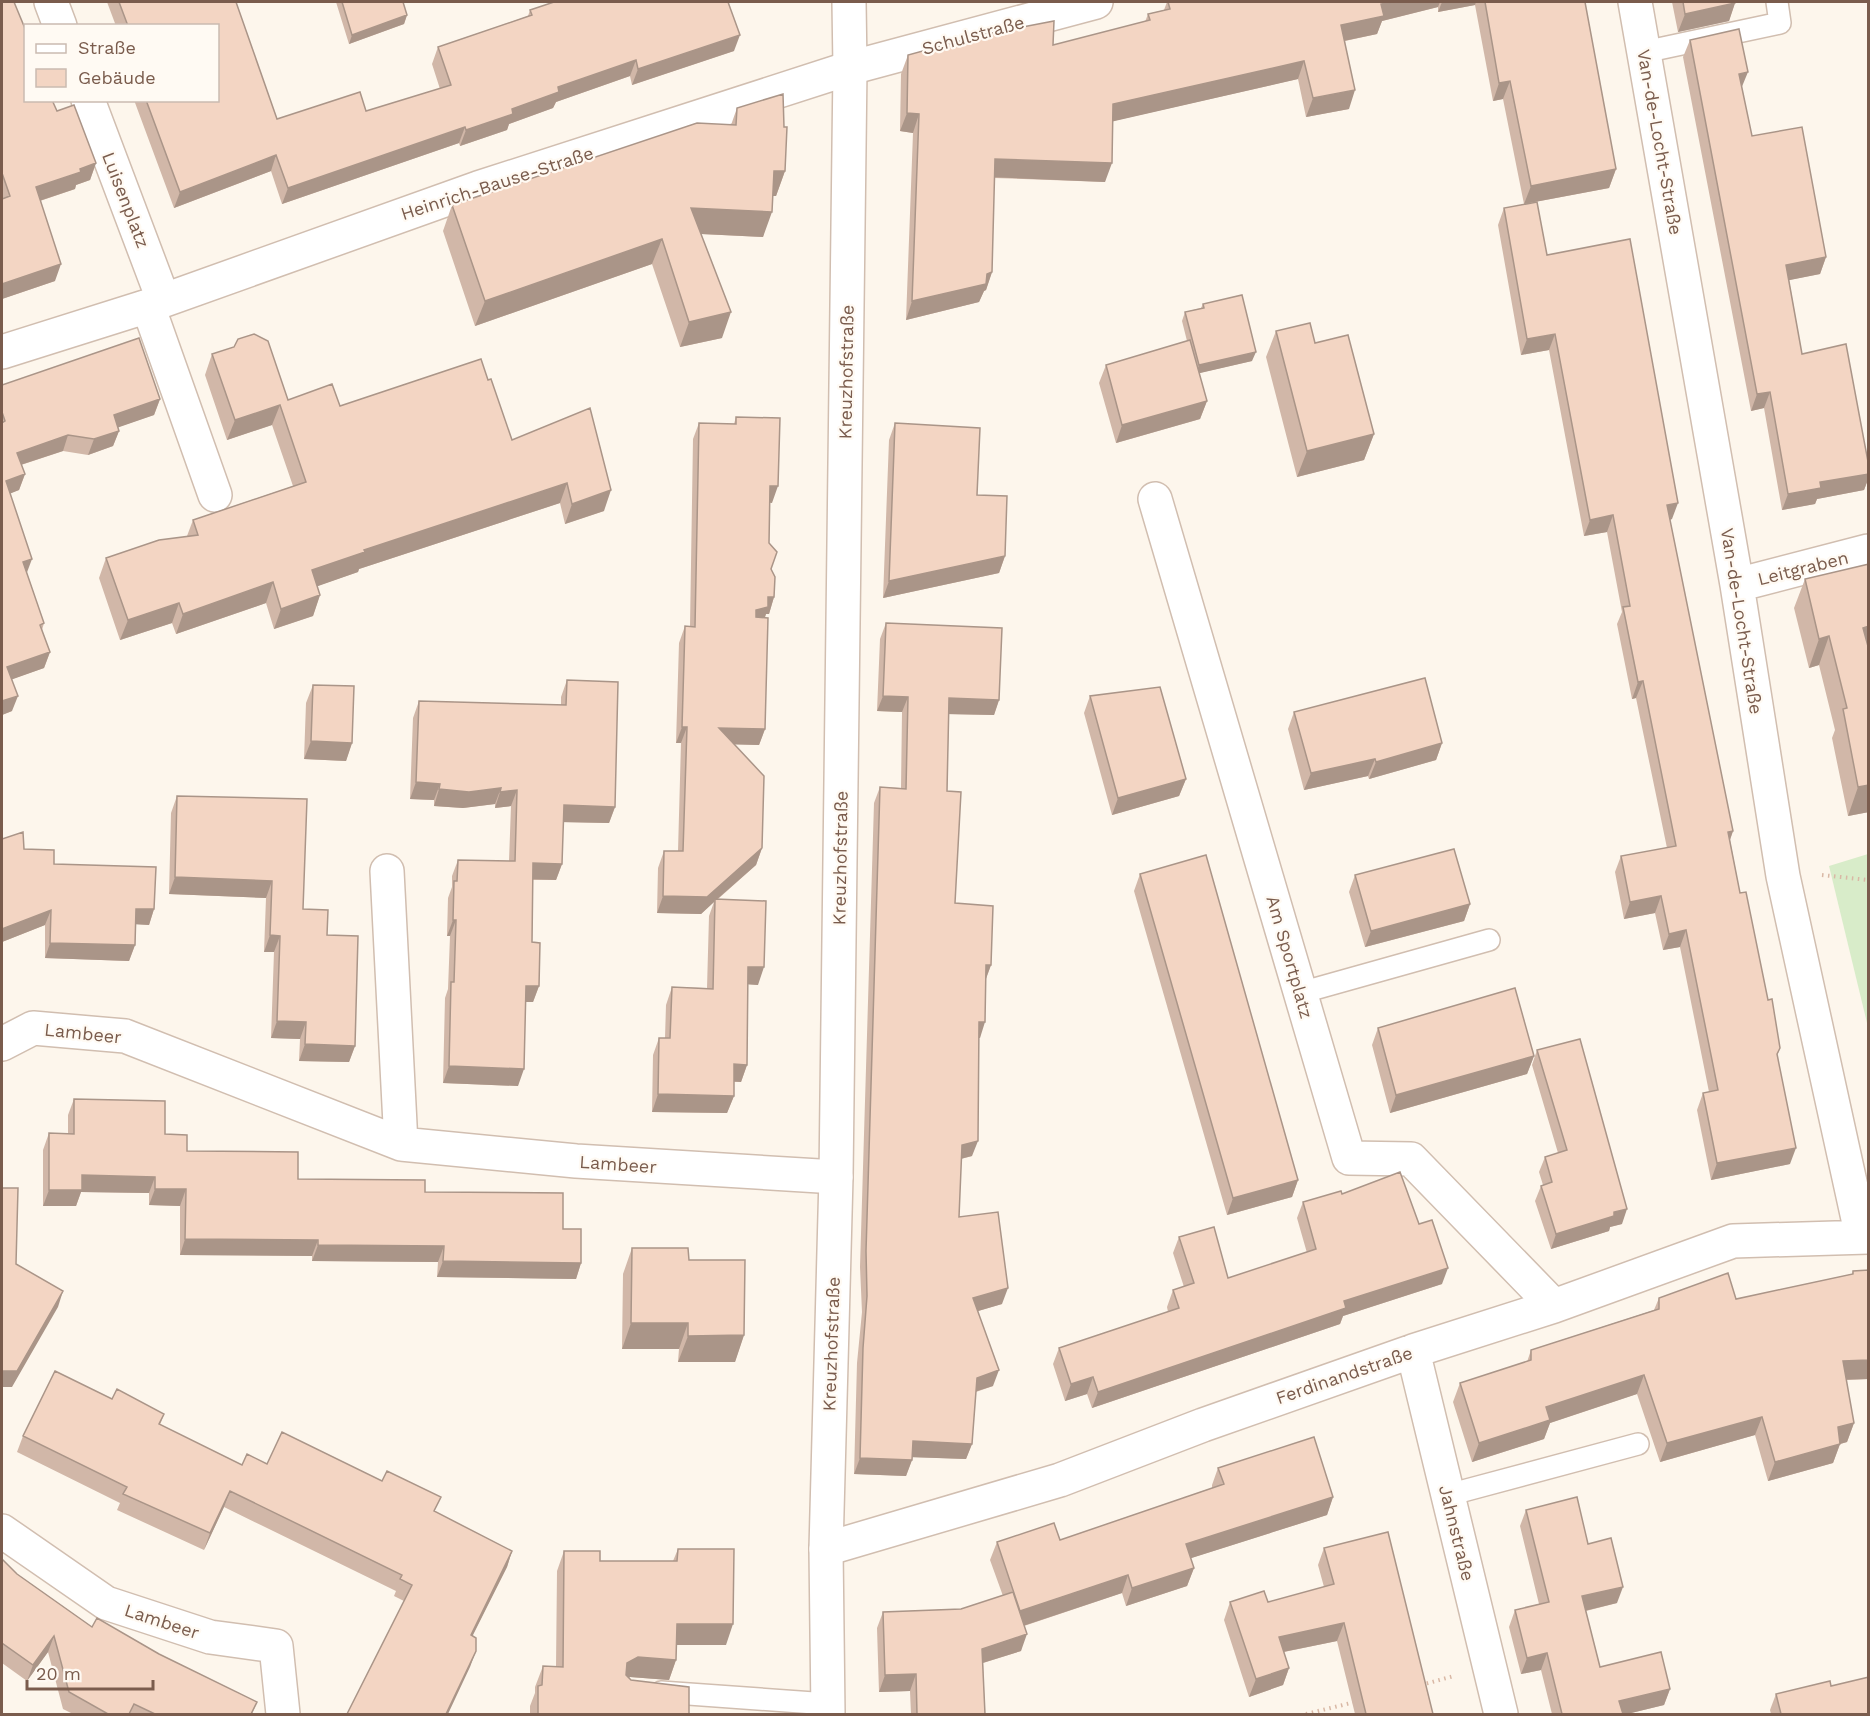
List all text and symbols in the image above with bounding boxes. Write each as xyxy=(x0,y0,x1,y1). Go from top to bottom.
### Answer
street label: Schulstraße xyxy=(919,11,1027,59)
legend xyxy=(24,24,219,102)
text: Straße xyxy=(78,37,136,58)
street label: Van-de-Locht-Straße xyxy=(1633,47,1687,237)
text: Gebäude xyxy=(78,67,156,88)
street label: Heinrich-Bause-Straße xyxy=(398,142,596,224)
street label: Luisenplatz xyxy=(98,149,154,251)
street label: Kreuzhofstraße xyxy=(834,305,858,439)
street label: Van-de-Locht-Straße xyxy=(1717,526,1767,716)
street label: Leitgraben xyxy=(1755,547,1851,589)
street label: Kreuzhofstraße xyxy=(828,791,852,925)
street label: Am Sportplatz xyxy=(1262,893,1318,1021)
street label: Lambeer xyxy=(43,1019,123,1047)
street label: Lambeer xyxy=(579,1151,657,1177)
street label: Kreuzhofstraße xyxy=(818,1276,844,1412)
street label: Ferdinandstraße xyxy=(1273,1342,1415,1408)
street label: Jahnstraße xyxy=(1435,1483,1479,1583)
street label: Lambeer xyxy=(122,1599,202,1643)
scale bar xyxy=(27,1653,153,1691)
text: 20 m xyxy=(36,1663,81,1684)

